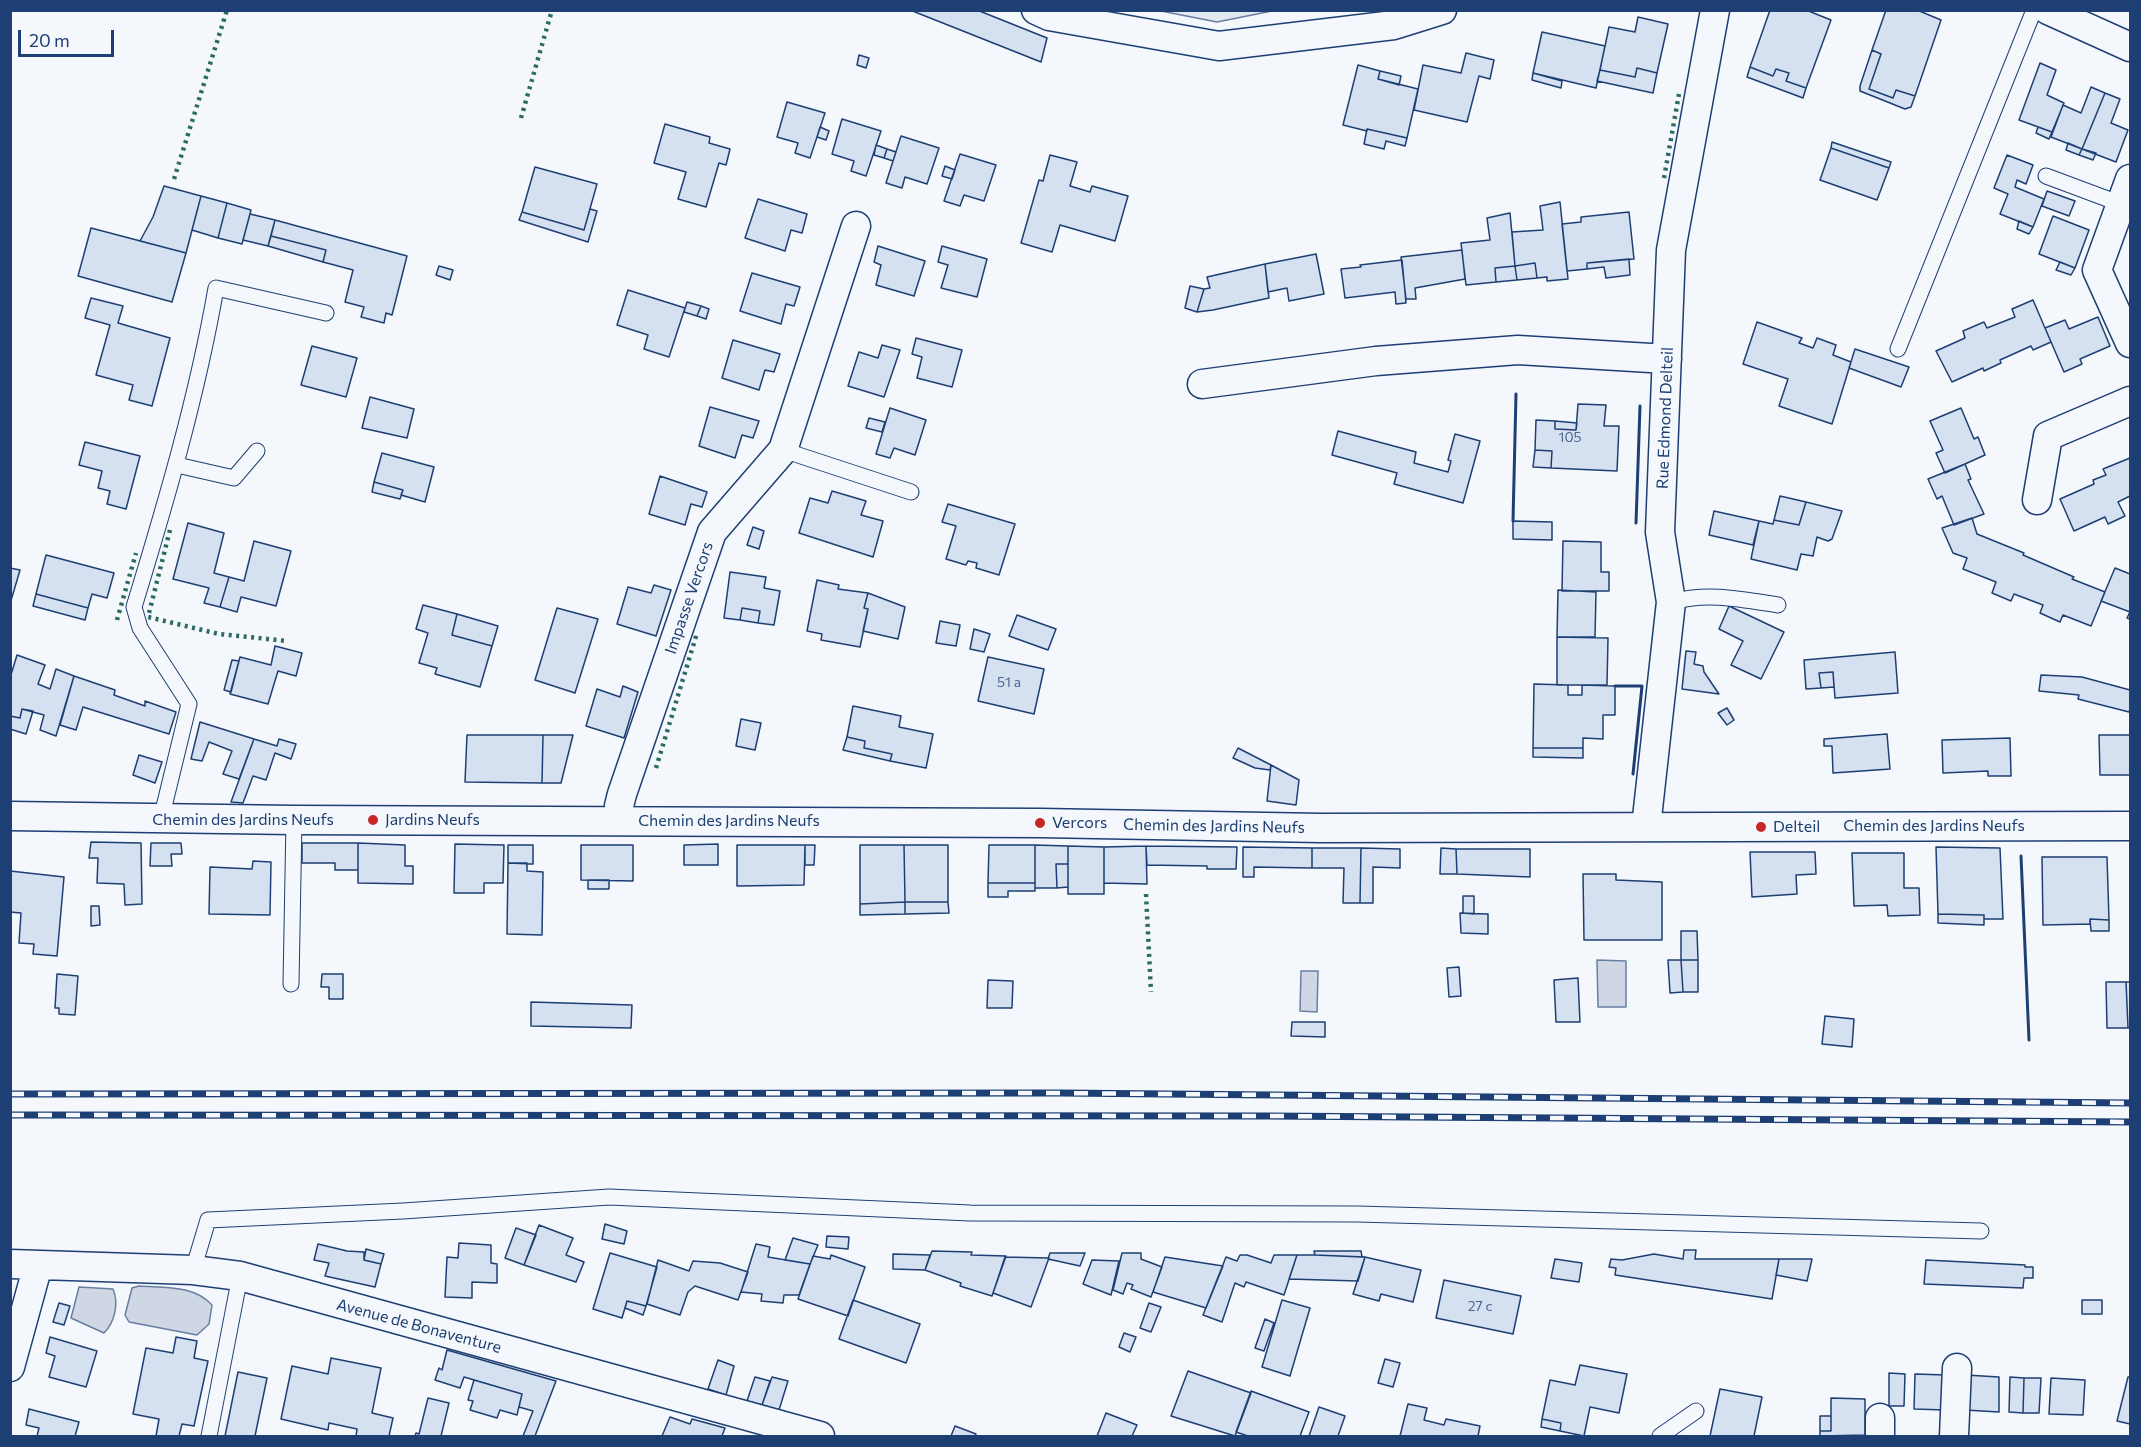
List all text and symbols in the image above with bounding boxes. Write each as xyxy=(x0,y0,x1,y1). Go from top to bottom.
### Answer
scale bar xyxy=(21,18,117,56)
text: 20 m xyxy=(29,29,70,51)
street label: Rue Edmond Delteil xyxy=(1653,347,1677,489)
house number: 105 xyxy=(1558,429,1582,445)
street label: Impasse Vercors xyxy=(661,539,717,657)
house number: 51 a xyxy=(997,674,1021,690)
street label: Chemin des Jardins Neufs xyxy=(152,810,334,830)
place label: Jardins Neufs xyxy=(385,810,480,830)
street label: Chemin des Jardins Neufs xyxy=(638,811,820,831)
marker: Jardins Neufs xyxy=(366,813,380,827)
place label: Vercors xyxy=(1052,813,1107,833)
street label: Chemin des Jardins Neufs xyxy=(1123,815,1305,837)
marker: Vercors xyxy=(1033,816,1047,830)
street label: Chemin des Jardins Neufs xyxy=(1843,816,2025,836)
place label: Delteil xyxy=(1773,817,1820,837)
marker: Delteil xyxy=(1754,820,1768,834)
street label: Avenue de Bonaventure xyxy=(334,1295,504,1357)
house number: 27 c xyxy=(1468,1298,1492,1314)

